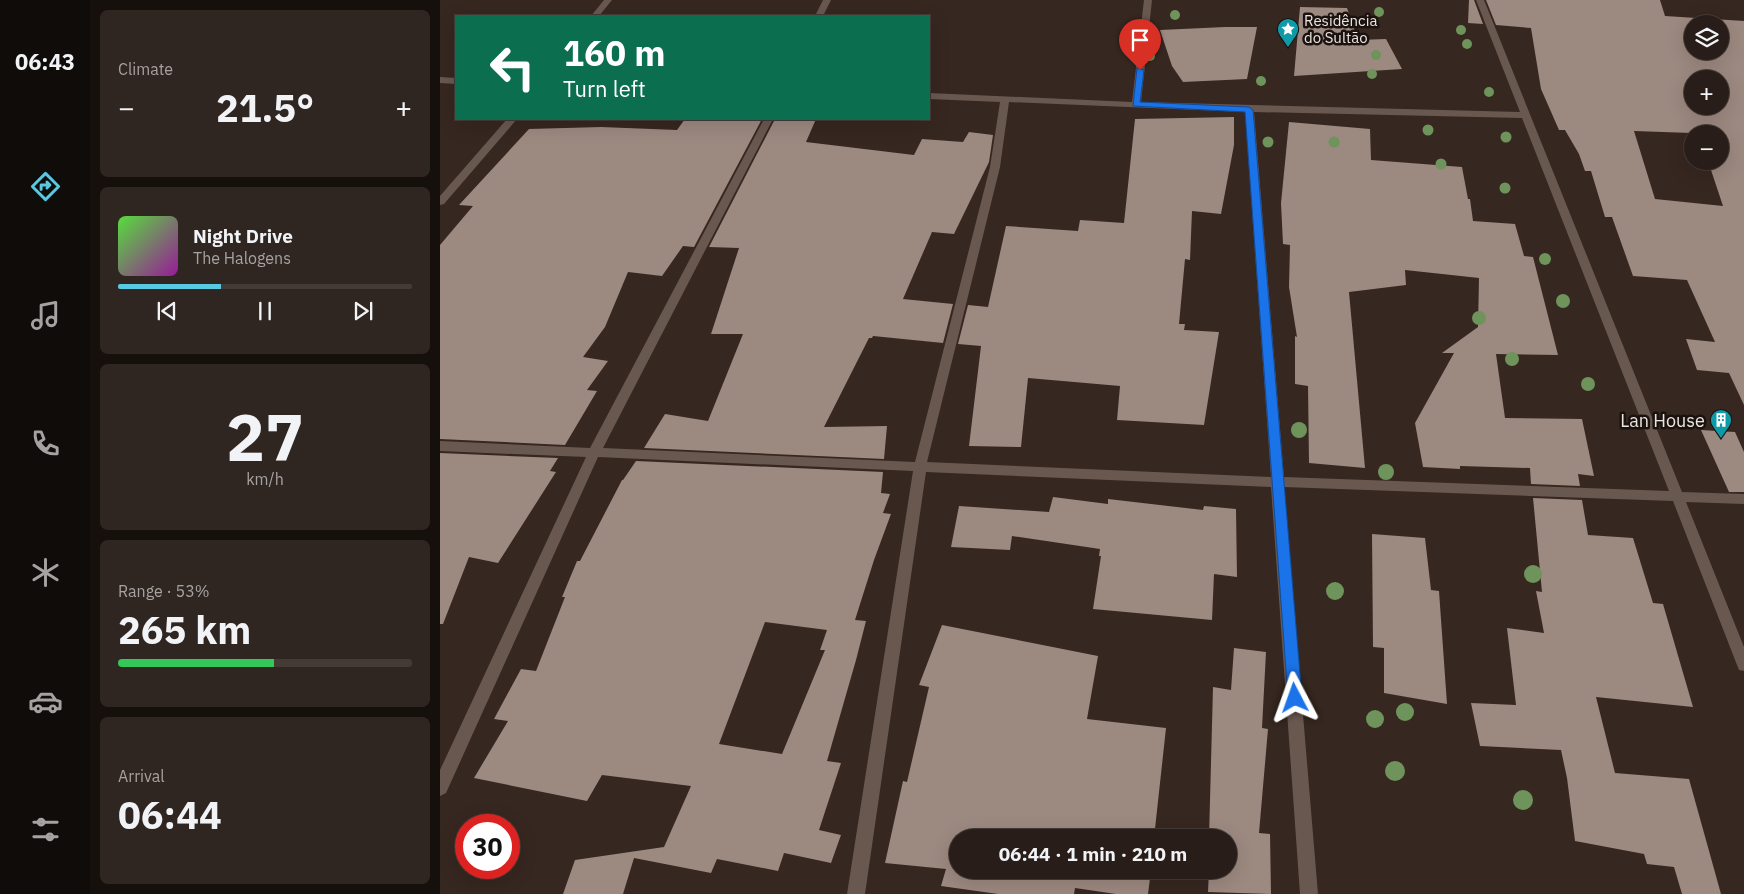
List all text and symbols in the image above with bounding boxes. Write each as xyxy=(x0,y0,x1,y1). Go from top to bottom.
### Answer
place label: Residência do Sultão xyxy=(1304,11,1377,47)
map controls xyxy=(1684,15,1729,170)
button: layers xyxy=(1684,15,1729,60)
place icon: Residência do Sultão xyxy=(1276,17,1300,48)
pin xyxy=(1119,19,1161,70)
icon: arrive xyxy=(1126,26,1154,54)
text: 160 m xyxy=(563,30,666,76)
icon: left xyxy=(480,35,545,100)
text: 06:43 xyxy=(15,47,75,76)
text: Climate xyxy=(118,59,173,79)
button: + xyxy=(1684,70,1729,115)
text: Turn left xyxy=(563,74,646,103)
text: 21.5° xyxy=(216,83,314,132)
text: − xyxy=(118,89,135,126)
text: + xyxy=(395,89,412,126)
button: − xyxy=(1684,125,1729,170)
icon: directions xyxy=(28,169,63,204)
text: Night Drive xyxy=(193,224,293,248)
text: The Halogens xyxy=(193,248,291,268)
icon: previous xyxy=(153,297,181,325)
icon: pause xyxy=(251,297,279,325)
icon: next xyxy=(349,297,377,325)
icon: music xyxy=(28,298,63,333)
text: 27 xyxy=(226,394,304,479)
building icon: Lan House xyxy=(1709,408,1733,439)
place label: Lan House xyxy=(1620,409,1705,432)
icon: phone xyxy=(28,426,63,461)
text: km/h xyxy=(246,469,284,489)
icon: climate xyxy=(28,555,63,590)
text: Range · 53% xyxy=(118,581,210,601)
text: 265 km xyxy=(118,605,251,654)
position arrow xyxy=(1268,671,1320,723)
icon: car xyxy=(28,684,63,719)
text: Arrival xyxy=(118,766,165,786)
text: 06:44 xyxy=(118,790,222,839)
icon: filters xyxy=(28,812,63,847)
speed limit sign: 30 xyxy=(455,814,520,879)
text: 06:44 · 1 min · 210 m xyxy=(999,842,1187,866)

